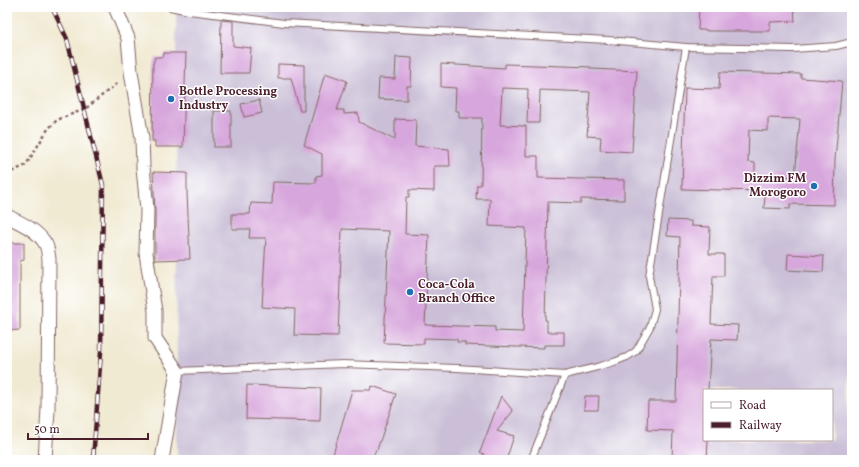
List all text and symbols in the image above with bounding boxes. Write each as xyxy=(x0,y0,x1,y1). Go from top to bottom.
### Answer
place label: Bottle Processing Industry xyxy=(179,84,278,114)
marker: Bottle Processing Industry xyxy=(166,94,176,104)
place label: Dizzim FM Morogoro xyxy=(744,171,806,201)
marker: Dizzim FM Morogoro xyxy=(809,181,819,191)
place label: Coca-Cola Branch Office xyxy=(418,277,495,307)
marker: Coca-Cola Branch Office xyxy=(405,287,415,297)
legend xyxy=(703,389,833,441)
text: Road xyxy=(739,398,766,414)
scale bar xyxy=(28,415,148,441)
text: Railway xyxy=(739,418,782,434)
text: 50 m xyxy=(34,422,60,438)

